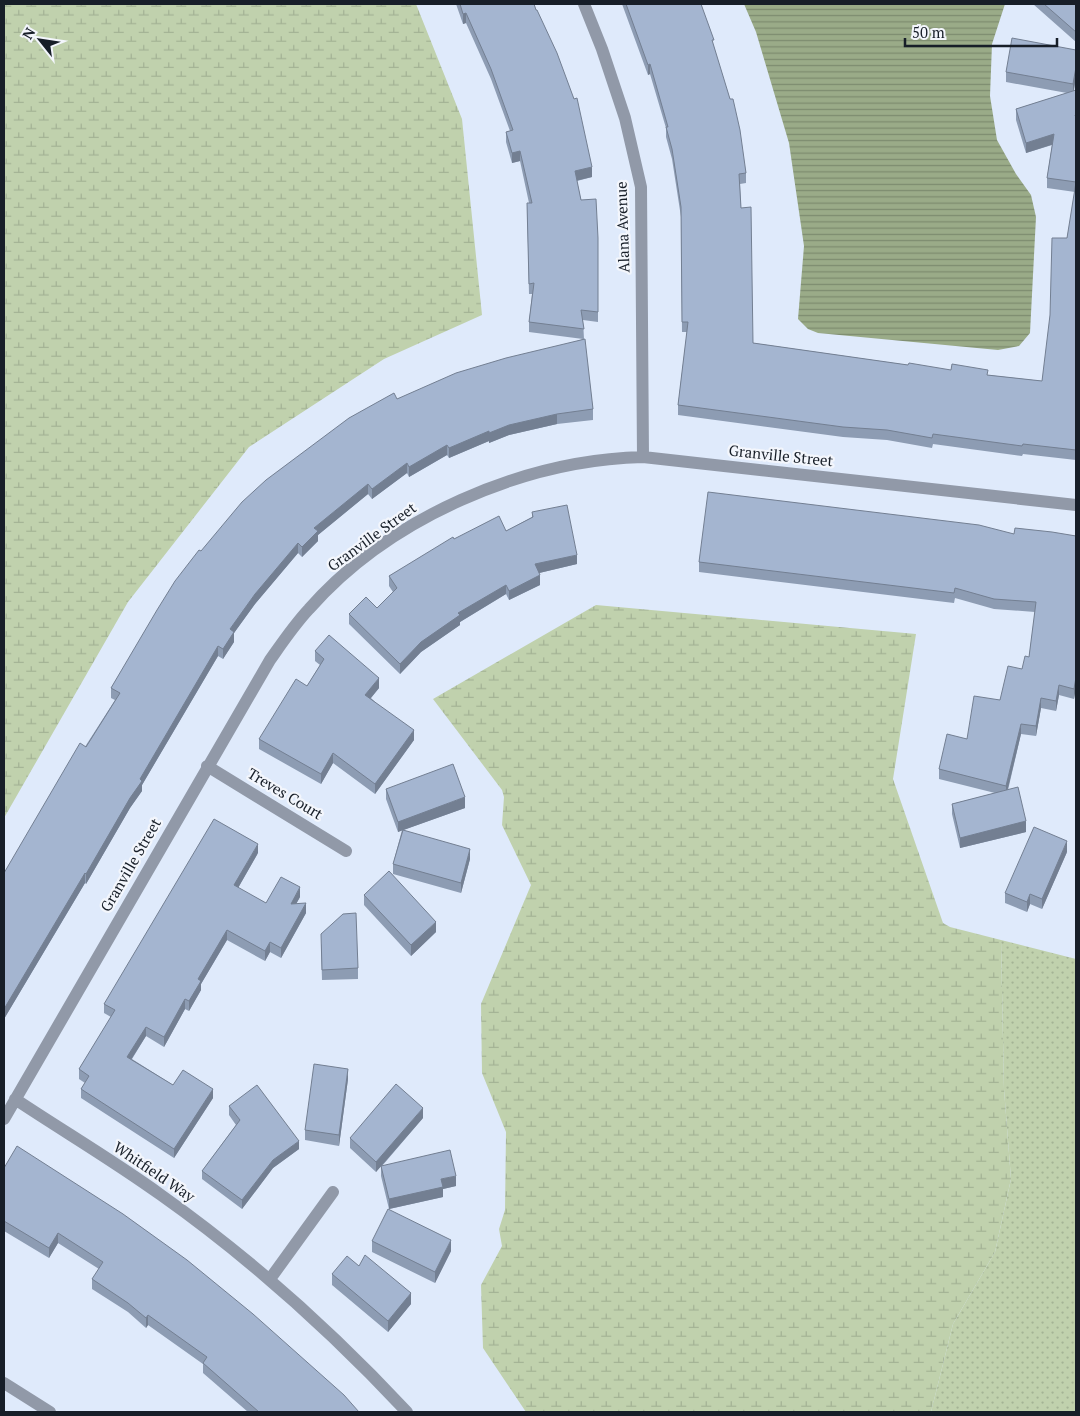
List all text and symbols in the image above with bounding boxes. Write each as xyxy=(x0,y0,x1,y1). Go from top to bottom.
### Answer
north arrow xyxy=(15,15,65,65)
scale bar xyxy=(905,15,1058,47)
text: 50 m xyxy=(912,22,945,42)
text: N xyxy=(17,24,39,43)
street label: Alana Avenue xyxy=(610,181,634,273)
street label: Granville Street xyxy=(728,440,835,470)
street label: Granville Street xyxy=(323,497,420,575)
street label: Treves Court xyxy=(244,763,327,824)
street label: Granville Street xyxy=(95,814,165,915)
street label: Whitfield Way xyxy=(110,1137,200,1206)

